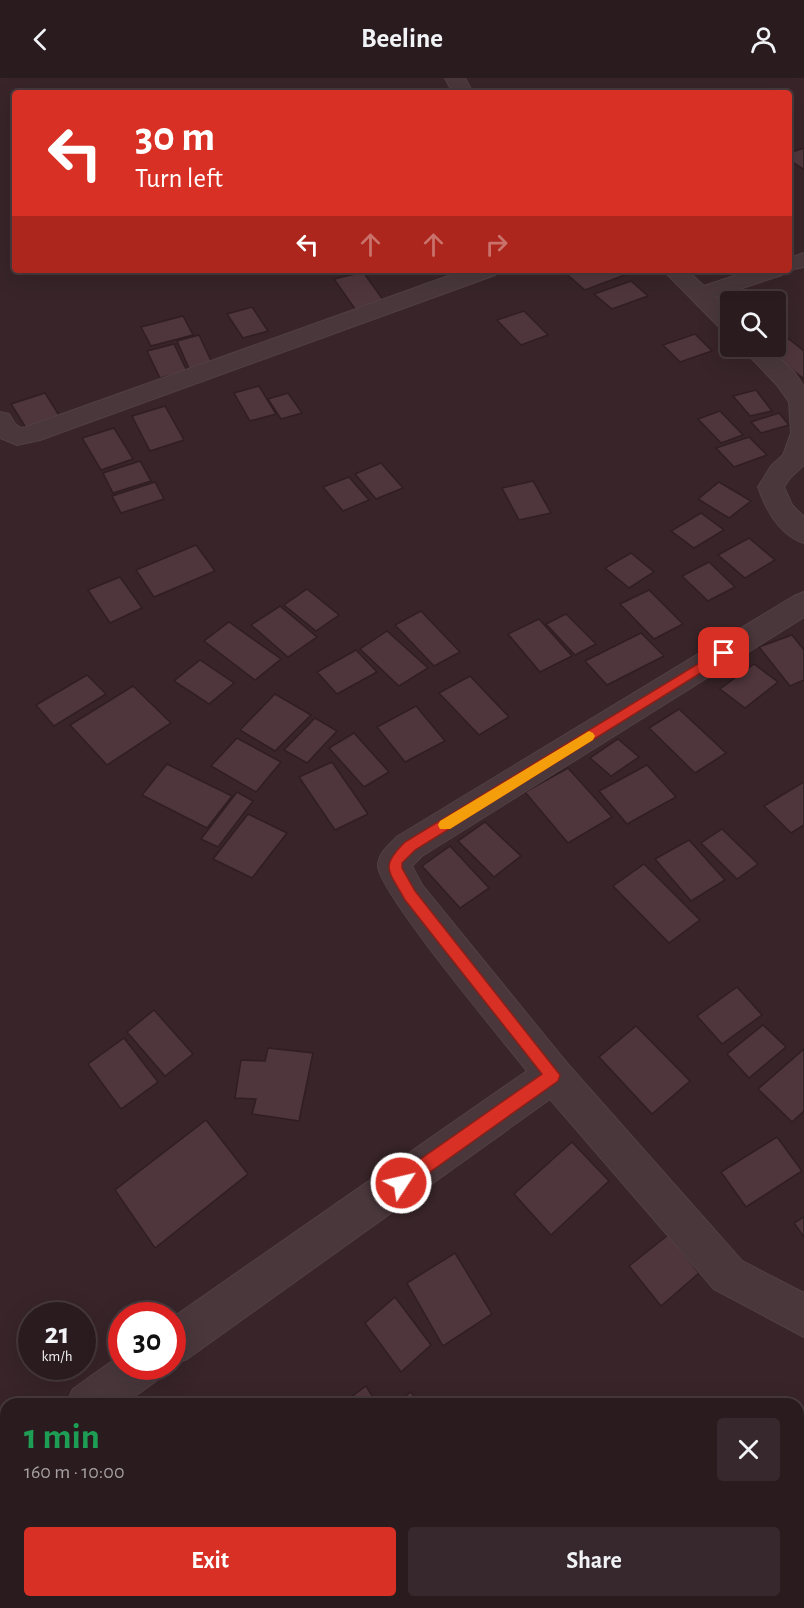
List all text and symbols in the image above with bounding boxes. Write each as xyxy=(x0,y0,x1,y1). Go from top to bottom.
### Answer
icon: back xyxy=(24,23,57,56)
icon: person xyxy=(747,23,780,56)
text: Beeline xyxy=(361,25,443,52)
icon: left xyxy=(36,114,114,192)
text: 30 m xyxy=(135,116,215,158)
text: Turn left xyxy=(135,165,223,192)
icon: left xyxy=(291,228,324,261)
icon: ahead xyxy=(354,228,387,261)
icon: ahead xyxy=(417,228,450,261)
icon: right xyxy=(480,228,513,261)
map controls xyxy=(720,291,786,357)
button: search xyxy=(720,291,786,357)
pin xyxy=(698,627,749,678)
icon: arrive xyxy=(707,636,740,669)
position arrow xyxy=(369,1151,433,1215)
speed limit sign: 30 xyxy=(108,1302,186,1380)
text: 21 xyxy=(45,1319,69,1349)
text: km/h xyxy=(42,1349,72,1364)
button: close xyxy=(717,1418,780,1481)
text: 1 min xyxy=(24,1419,100,1455)
text: 160 m · 10:00 xyxy=(24,1462,124,1482)
button: Exit xyxy=(24,1527,396,1596)
button: Share xyxy=(408,1527,780,1596)

